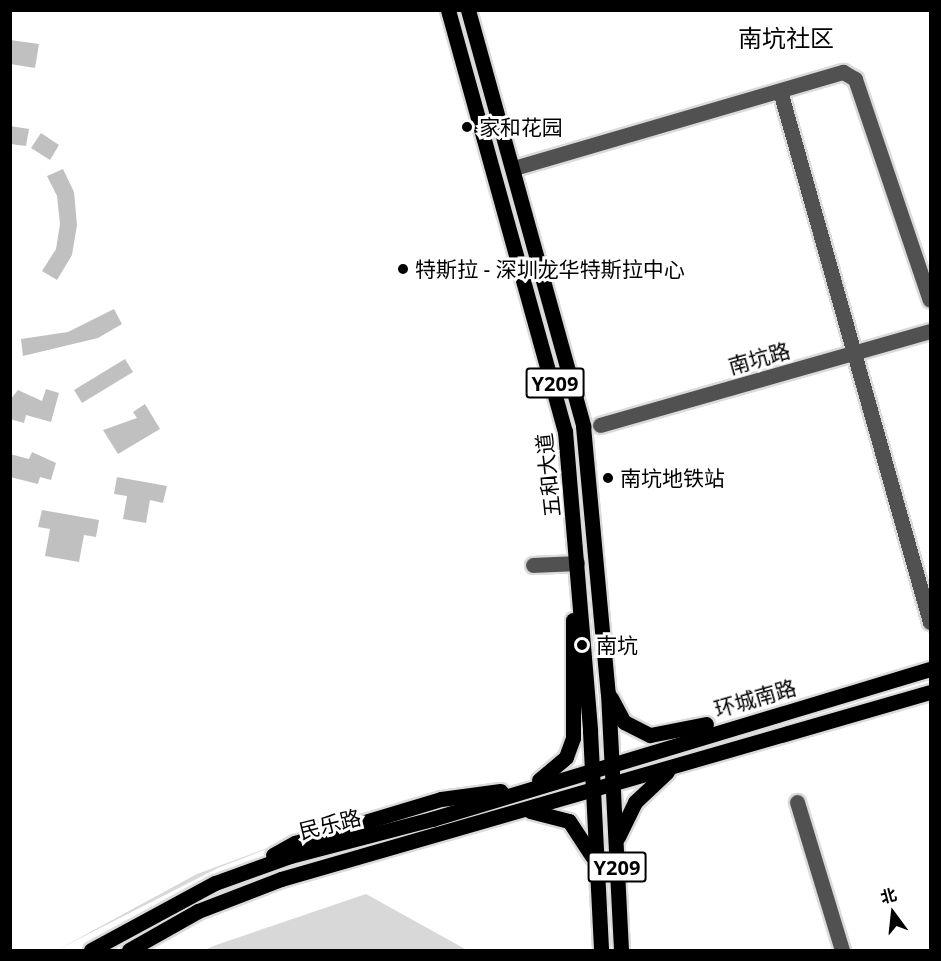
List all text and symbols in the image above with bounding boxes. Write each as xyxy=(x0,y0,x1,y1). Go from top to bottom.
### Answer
district label: 南坑社区 xyxy=(738,24,834,52)
place label: 家和花园 xyxy=(479,114,563,140)
marker: 家和花园 xyxy=(460,120,474,134)
place label: 特斯拉 - 深圳龙华特斯拉中心 xyxy=(415,256,685,282)
marker: 特斯拉 - 深圳龙华特斯拉中心 xyxy=(396,262,410,276)
street label: 南坑路 xyxy=(725,337,793,379)
road number: Y209 xyxy=(525,366,585,400)
street label: 五和大道 xyxy=(531,432,565,518)
place label: 南坑地铁站 xyxy=(620,465,725,491)
marker: 南坑地铁站 xyxy=(601,471,615,485)
place label: 南坑 xyxy=(596,632,638,658)
marker: 南坑 xyxy=(573,636,591,654)
street label: 环城南路 xyxy=(711,674,799,722)
street label: 民乐路 xyxy=(296,804,364,844)
road number: Y209 xyxy=(587,850,647,884)
north arrow xyxy=(863,883,923,943)
text: 北 xyxy=(878,883,899,908)

